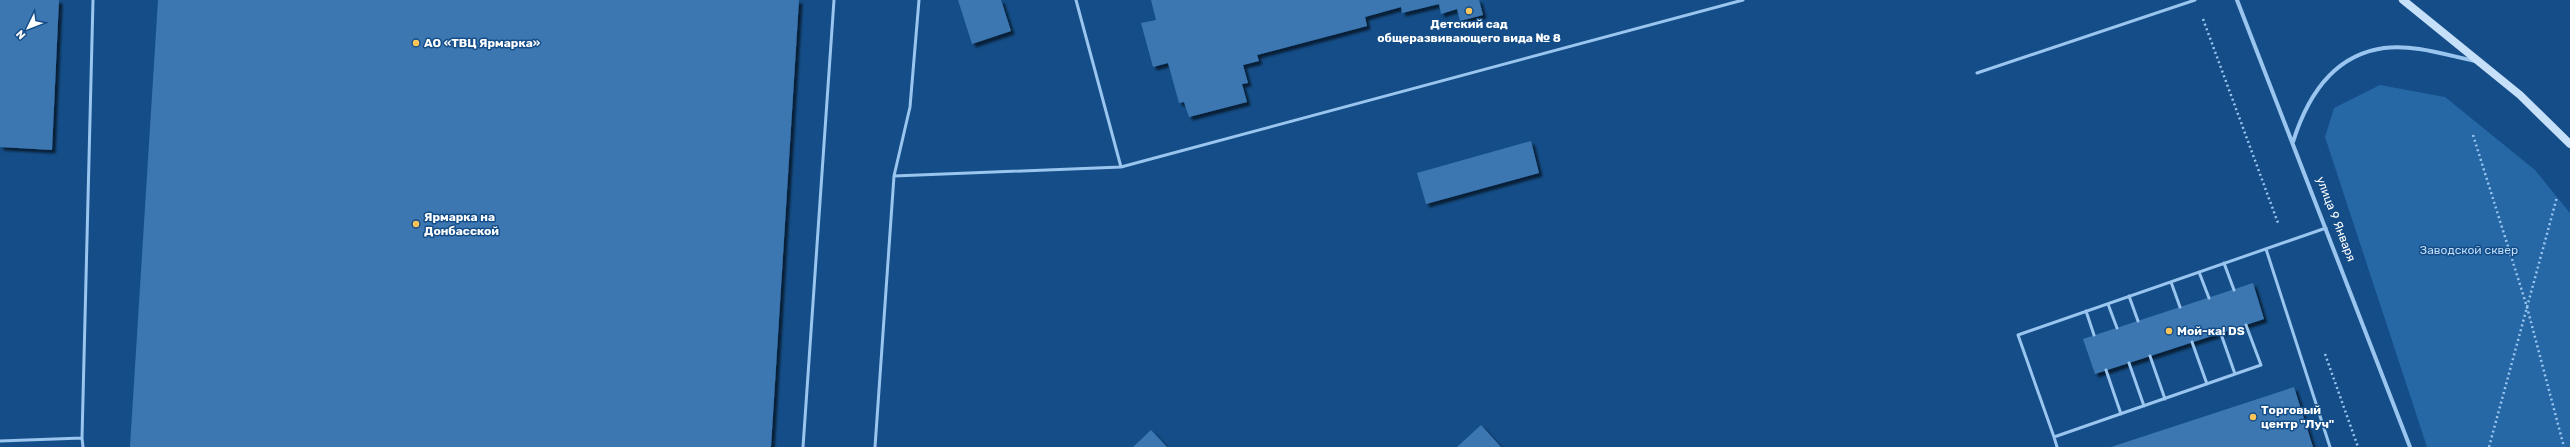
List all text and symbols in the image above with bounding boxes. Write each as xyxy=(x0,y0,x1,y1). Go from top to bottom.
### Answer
marker: Детский сад общеразвивающего вида № 8 xyxy=(1464,6,1474,16)
north arrow xyxy=(8,8,48,48)
place label: Детский сад общеразвивающего вида № 8 xyxy=(1377,17,1561,45)
text: N xyxy=(14,27,29,42)
place label: АО «ТВЦ Ярмарка» xyxy=(424,36,541,50)
marker: АО «ТВЦ Ярмарка» xyxy=(411,38,421,48)
street label: улица 9 Января xyxy=(2313,175,2359,263)
place label: Ярмарка на Донбасской xyxy=(424,210,499,238)
marker: Ярмарка на Донбасской xyxy=(411,219,421,229)
park label: Заводской сквер xyxy=(2420,243,2518,257)
place label: Мой-ка! DS xyxy=(2177,324,2245,338)
marker: Мой-ка! DS xyxy=(2164,326,2174,336)
place label: Торговый центр "Луч" xyxy=(2261,403,2334,431)
marker: Торговый центр "Луч" xyxy=(2248,412,2258,422)

